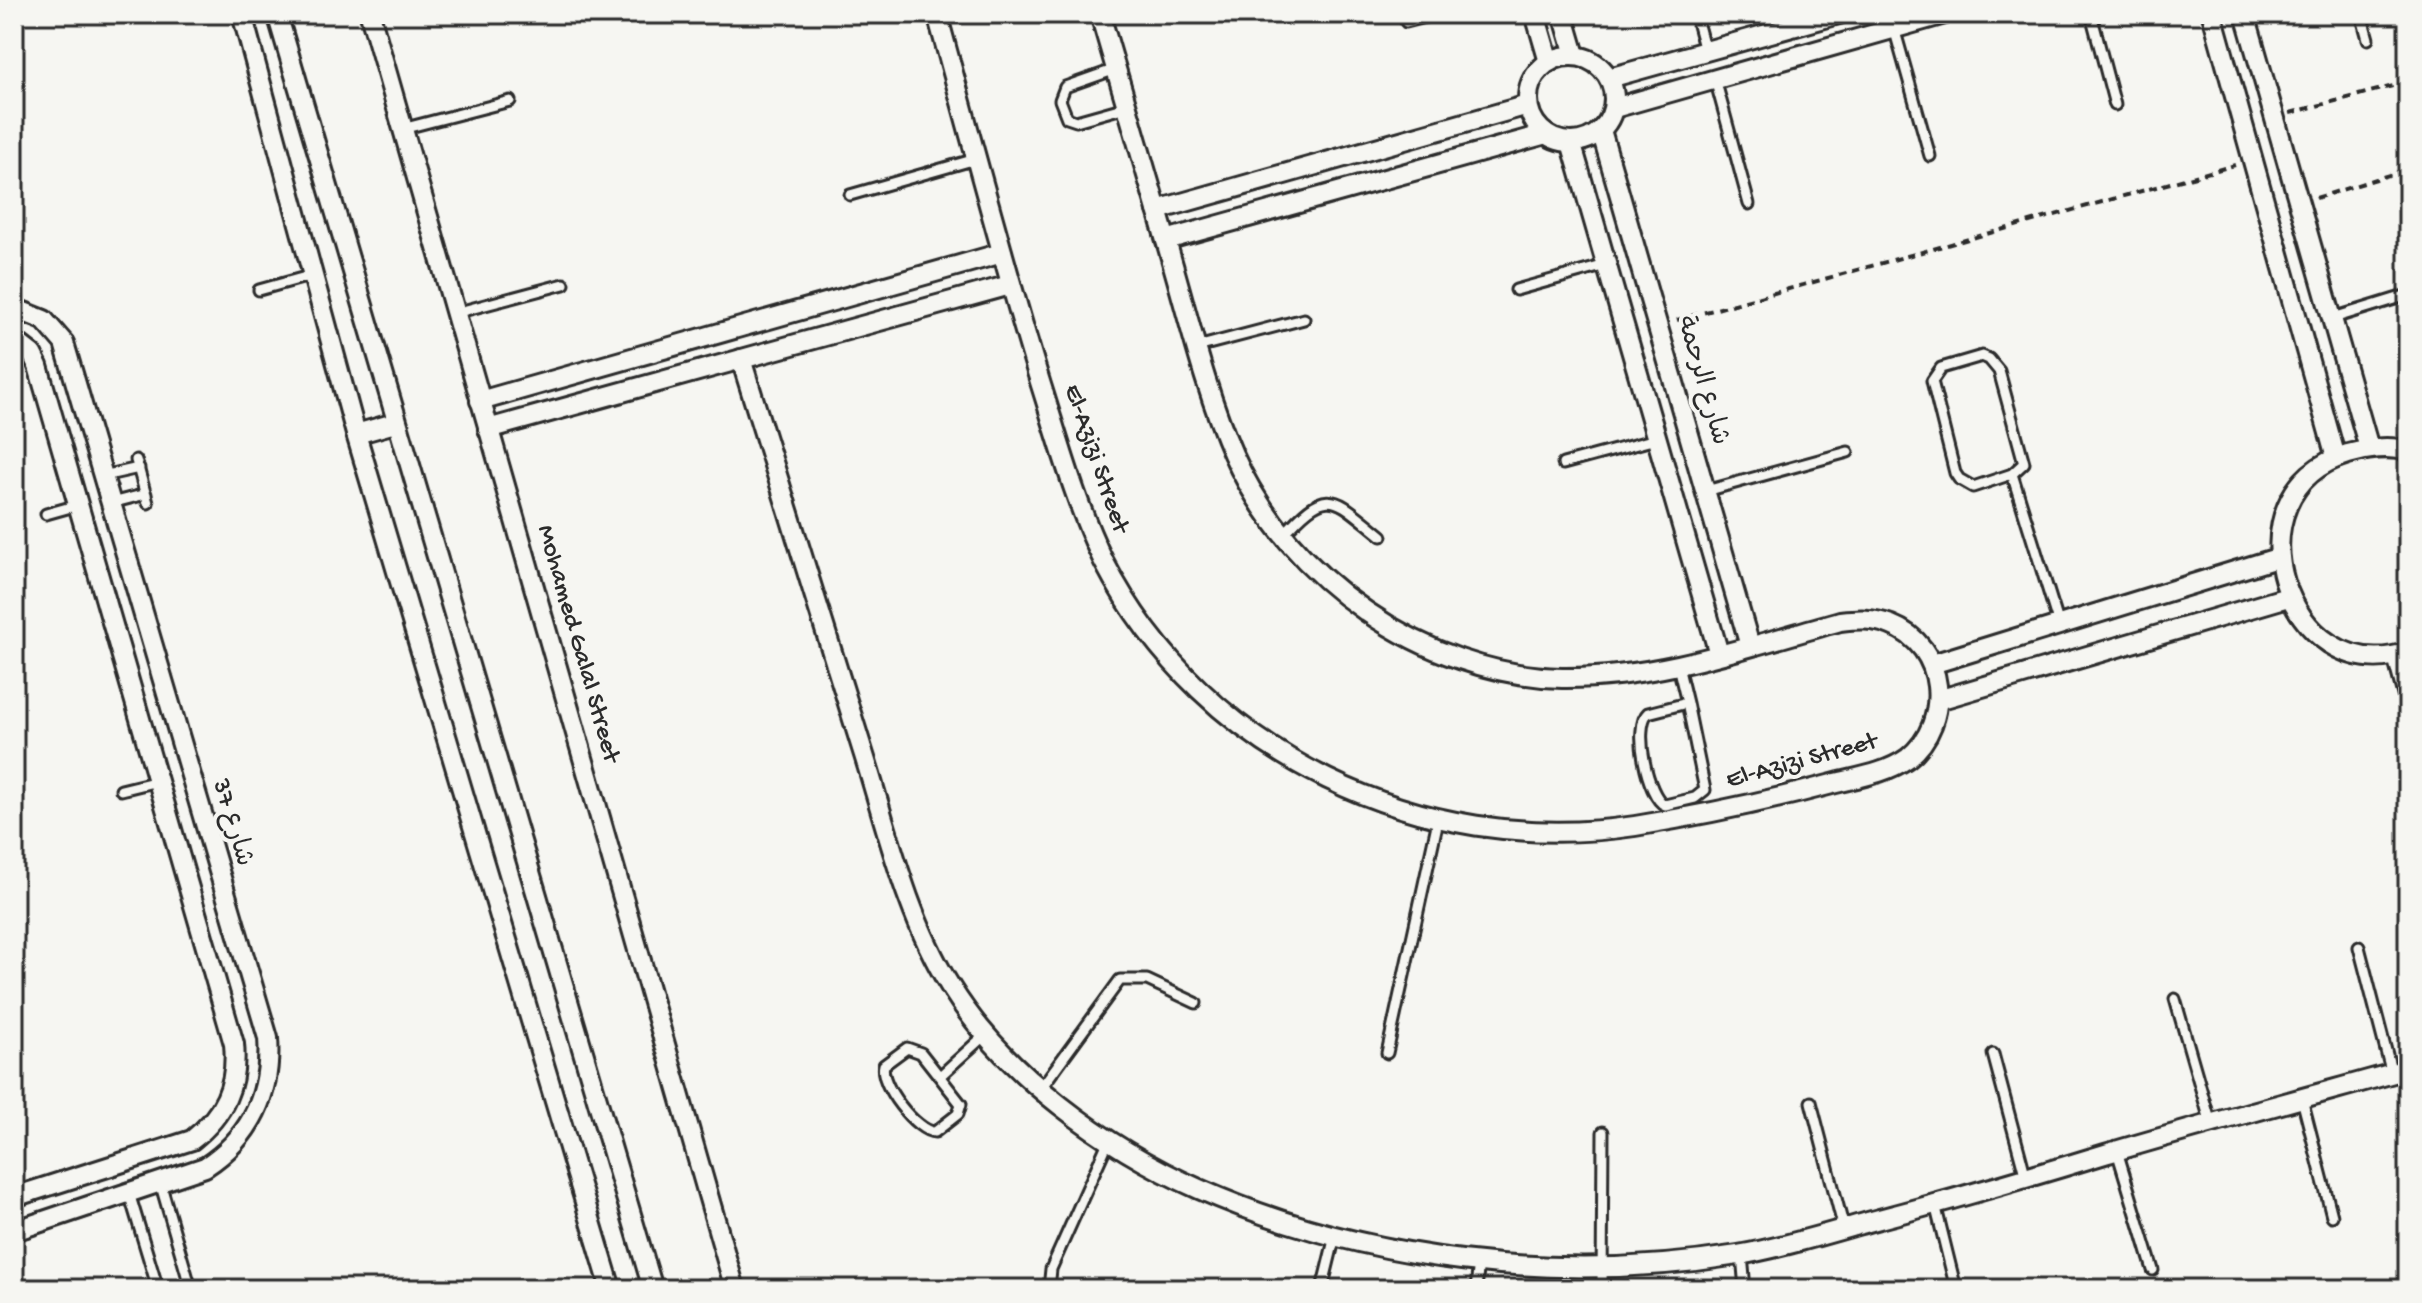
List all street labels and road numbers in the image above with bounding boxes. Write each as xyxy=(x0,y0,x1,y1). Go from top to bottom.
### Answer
street label: شارع الرحمة xyxy=(1668,313,1734,449)
street label: El-Azizi Street xyxy=(1055,381,1136,540)
street label: Mohamed Galal Street xyxy=(528,522,626,769)
street label: El-Azizi Street xyxy=(1723,726,1883,797)
street label: شارع 37 xyxy=(203,775,258,870)

